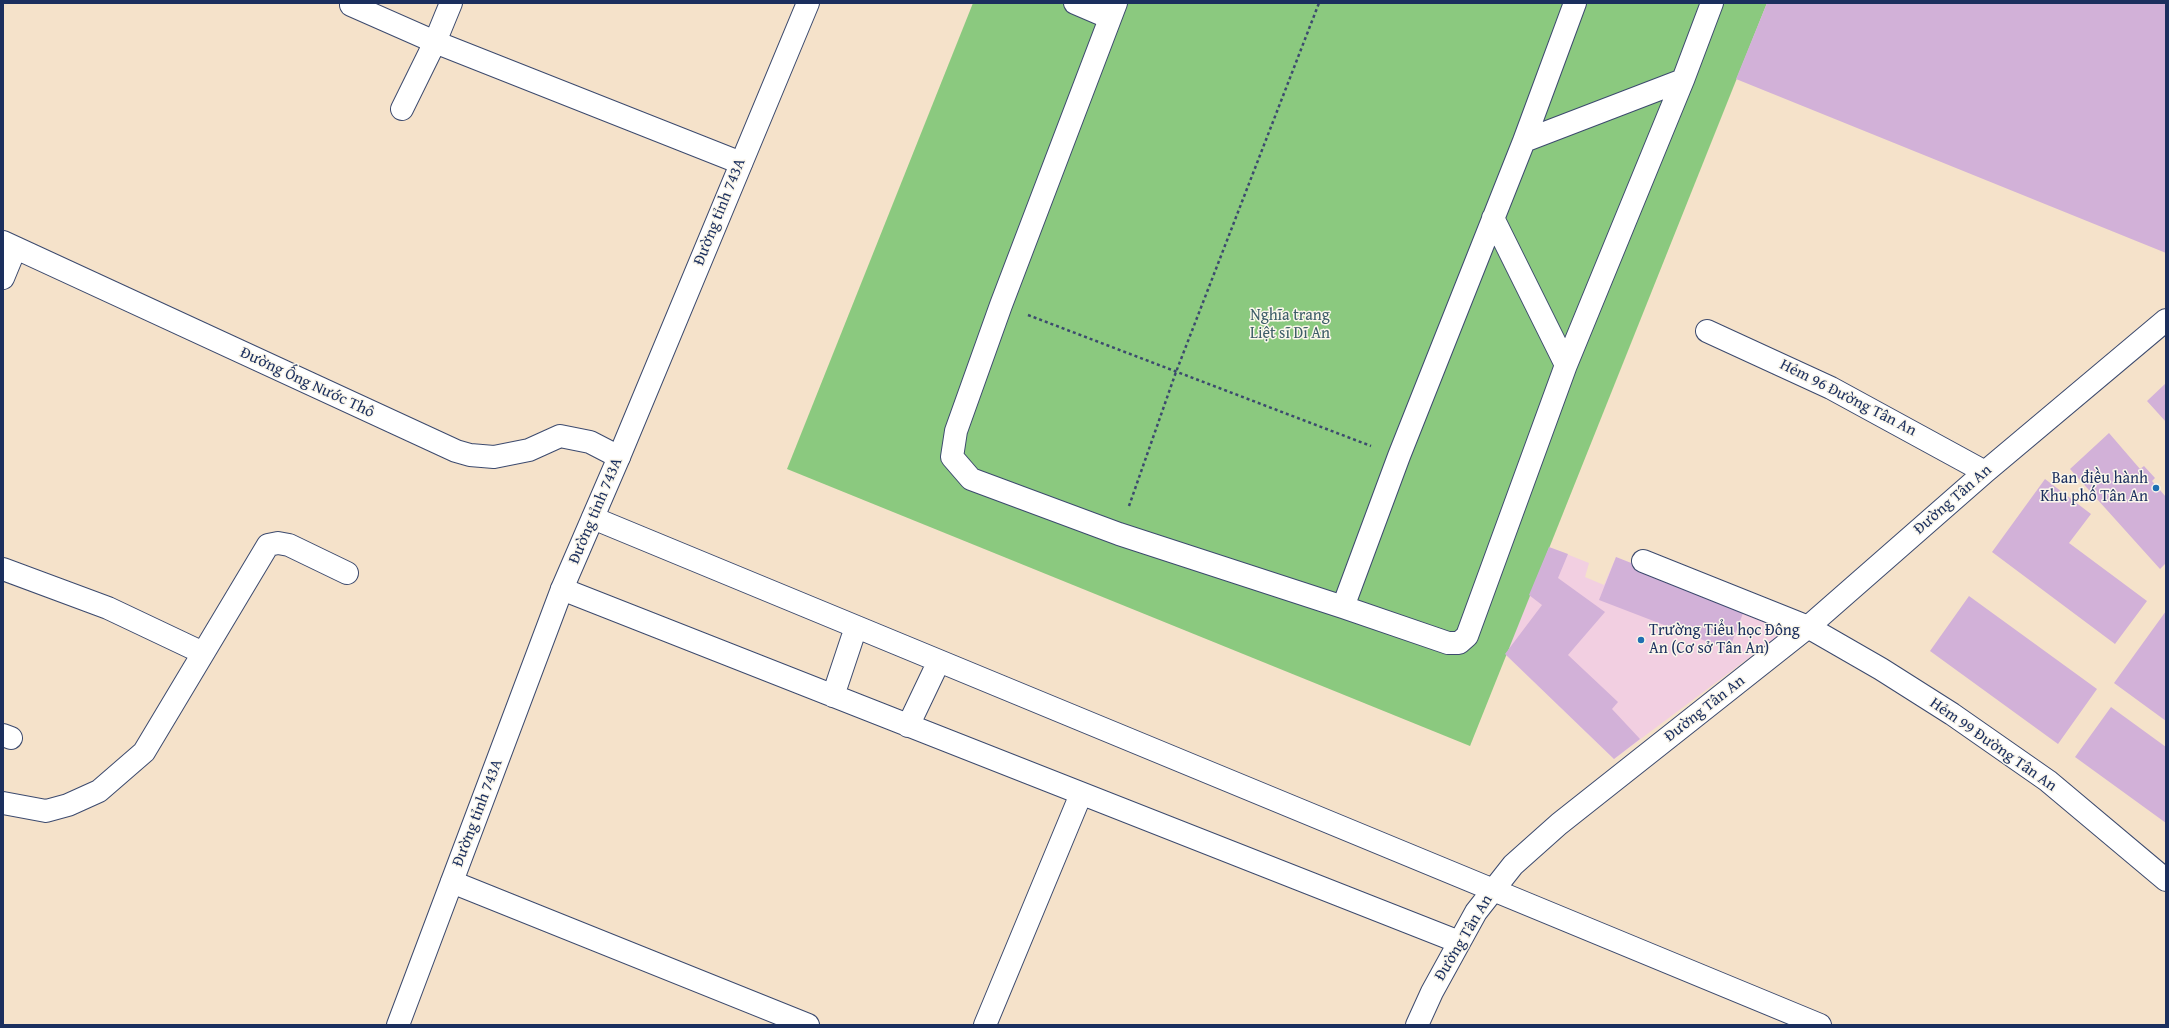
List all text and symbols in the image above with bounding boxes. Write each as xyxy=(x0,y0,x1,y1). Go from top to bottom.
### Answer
street label: Đường tỉnh 743A xyxy=(690,156,750,268)
park label: Nghĩa trang Liệt sĩ Dĩ An xyxy=(1250,306,1330,344)
street label: Đường Ống Nước Thô xyxy=(237,344,377,422)
street label: Hẻm 96 Đường Tân An xyxy=(1777,355,1919,441)
street label: Đường tỉnh 743A xyxy=(565,455,627,567)
street label: Đường Tân An xyxy=(1910,461,1996,539)
place label: Ban điều hành Khu phố Tân An xyxy=(2040,469,2148,507)
marker: Ban điều hành Khu phố Tân An xyxy=(2151,483,2161,493)
place label: Trường Tiểu học Đông An (Cơ sở Tân An) xyxy=(1649,621,1800,659)
marker: Trường Tiểu học Đông An (Cơ sở Tân An) xyxy=(1636,635,1646,645)
street label: Đường Tân An xyxy=(1661,672,1749,746)
street label: Hẻm 99 Đường Tân An xyxy=(1926,694,2060,796)
street label: Đường tỉnh 743A xyxy=(449,757,507,869)
street label: Đường Tân An xyxy=(1431,892,1497,984)

